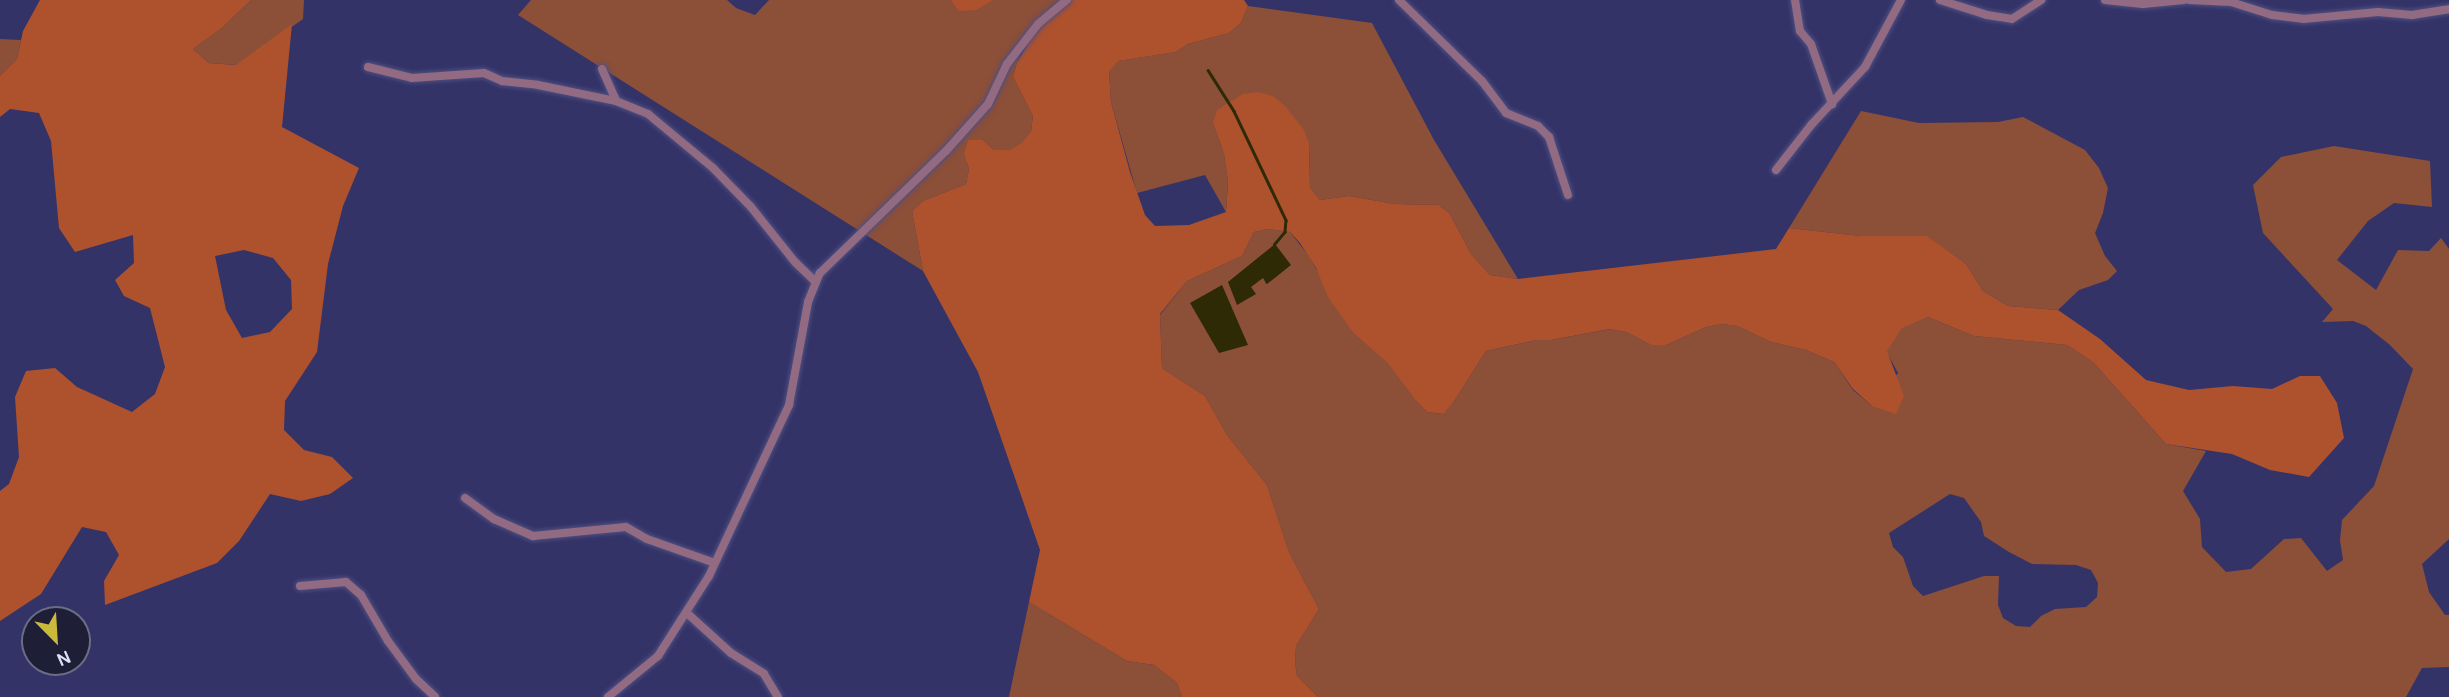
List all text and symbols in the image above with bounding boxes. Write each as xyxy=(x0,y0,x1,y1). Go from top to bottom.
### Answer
north arrow xyxy=(21,606,91,676)
text: N xyxy=(53,646,74,671)

